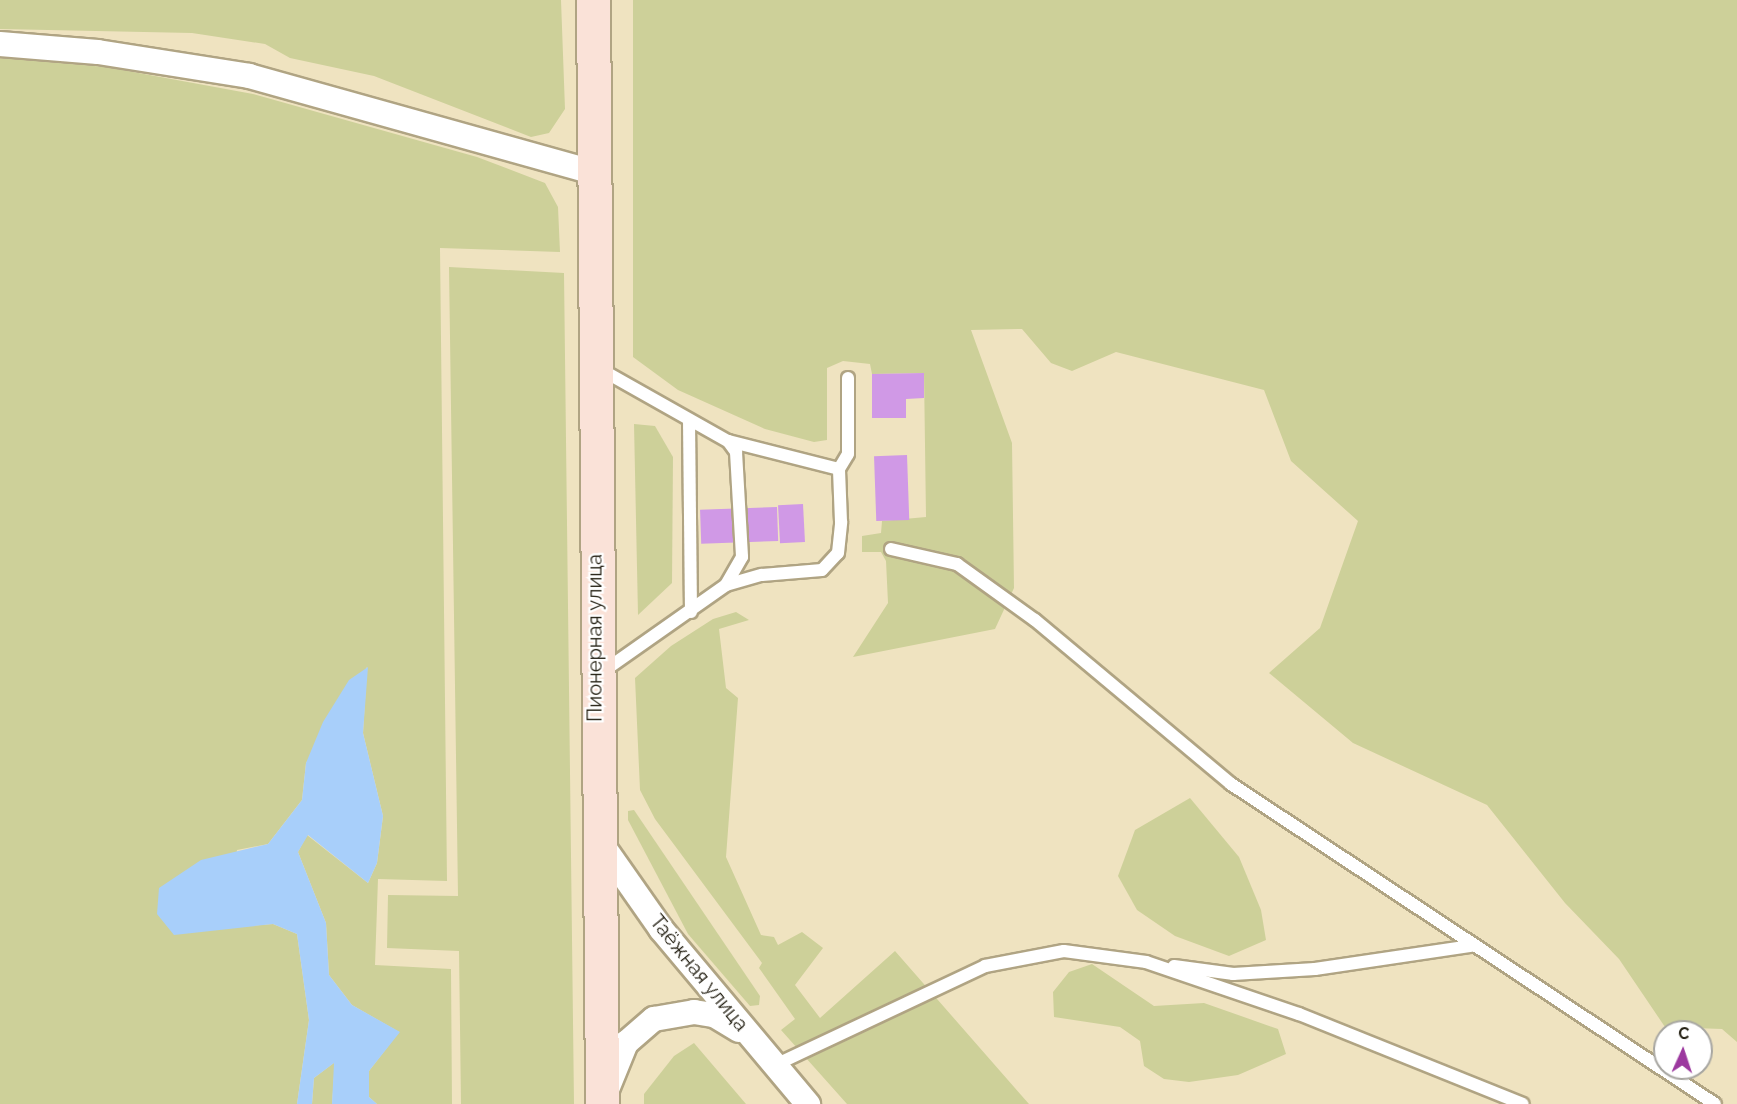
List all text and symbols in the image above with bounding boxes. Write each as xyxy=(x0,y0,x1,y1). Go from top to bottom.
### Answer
street label: Пионерная улица xyxy=(583,554,607,722)
street label: Таёжная улица xyxy=(645,910,753,1036)
north arrow xyxy=(1653,1020,1713,1080)
text: С xyxy=(1678,1024,1690,1043)

